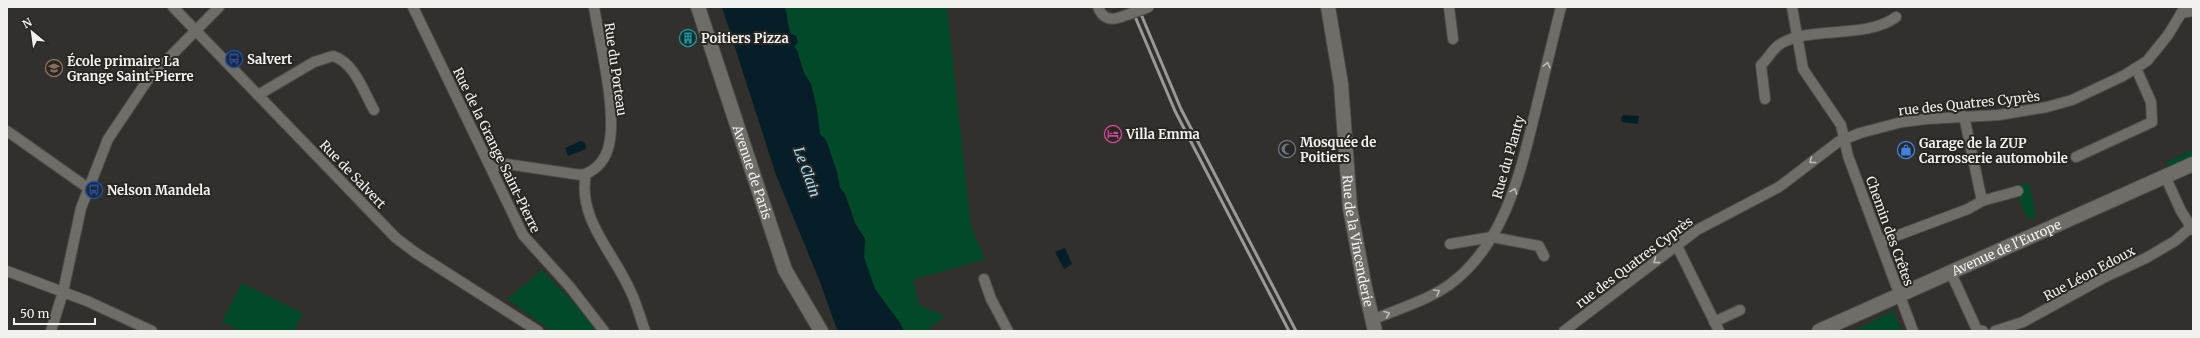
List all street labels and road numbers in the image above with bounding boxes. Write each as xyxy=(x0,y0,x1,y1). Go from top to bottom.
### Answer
street label: Rue du Porteau xyxy=(601,21,630,117)
street label: Rue de la Grange Saint-Pierre xyxy=(449,65,544,236)
street label: rue des Quatres Cyprès xyxy=(1897,88,2041,119)
street label: Rue du Planty xyxy=(1488,113,1529,201)
street label: Avenue de Paris xyxy=(728,122,776,222)
street label: Rue de Salvert xyxy=(316,137,389,212)
street label: Rue de la Vincenderie xyxy=(1339,174,1377,309)
street label: Chemin des Crêtes xyxy=(1862,174,1917,288)
street label: rue des Quatres Cyprès xyxy=(1572,213,1696,312)
street label: Avenue de l'Europe xyxy=(1948,216,2064,280)
street label: Rue Léon Edoux xyxy=(2041,242,2138,305)

